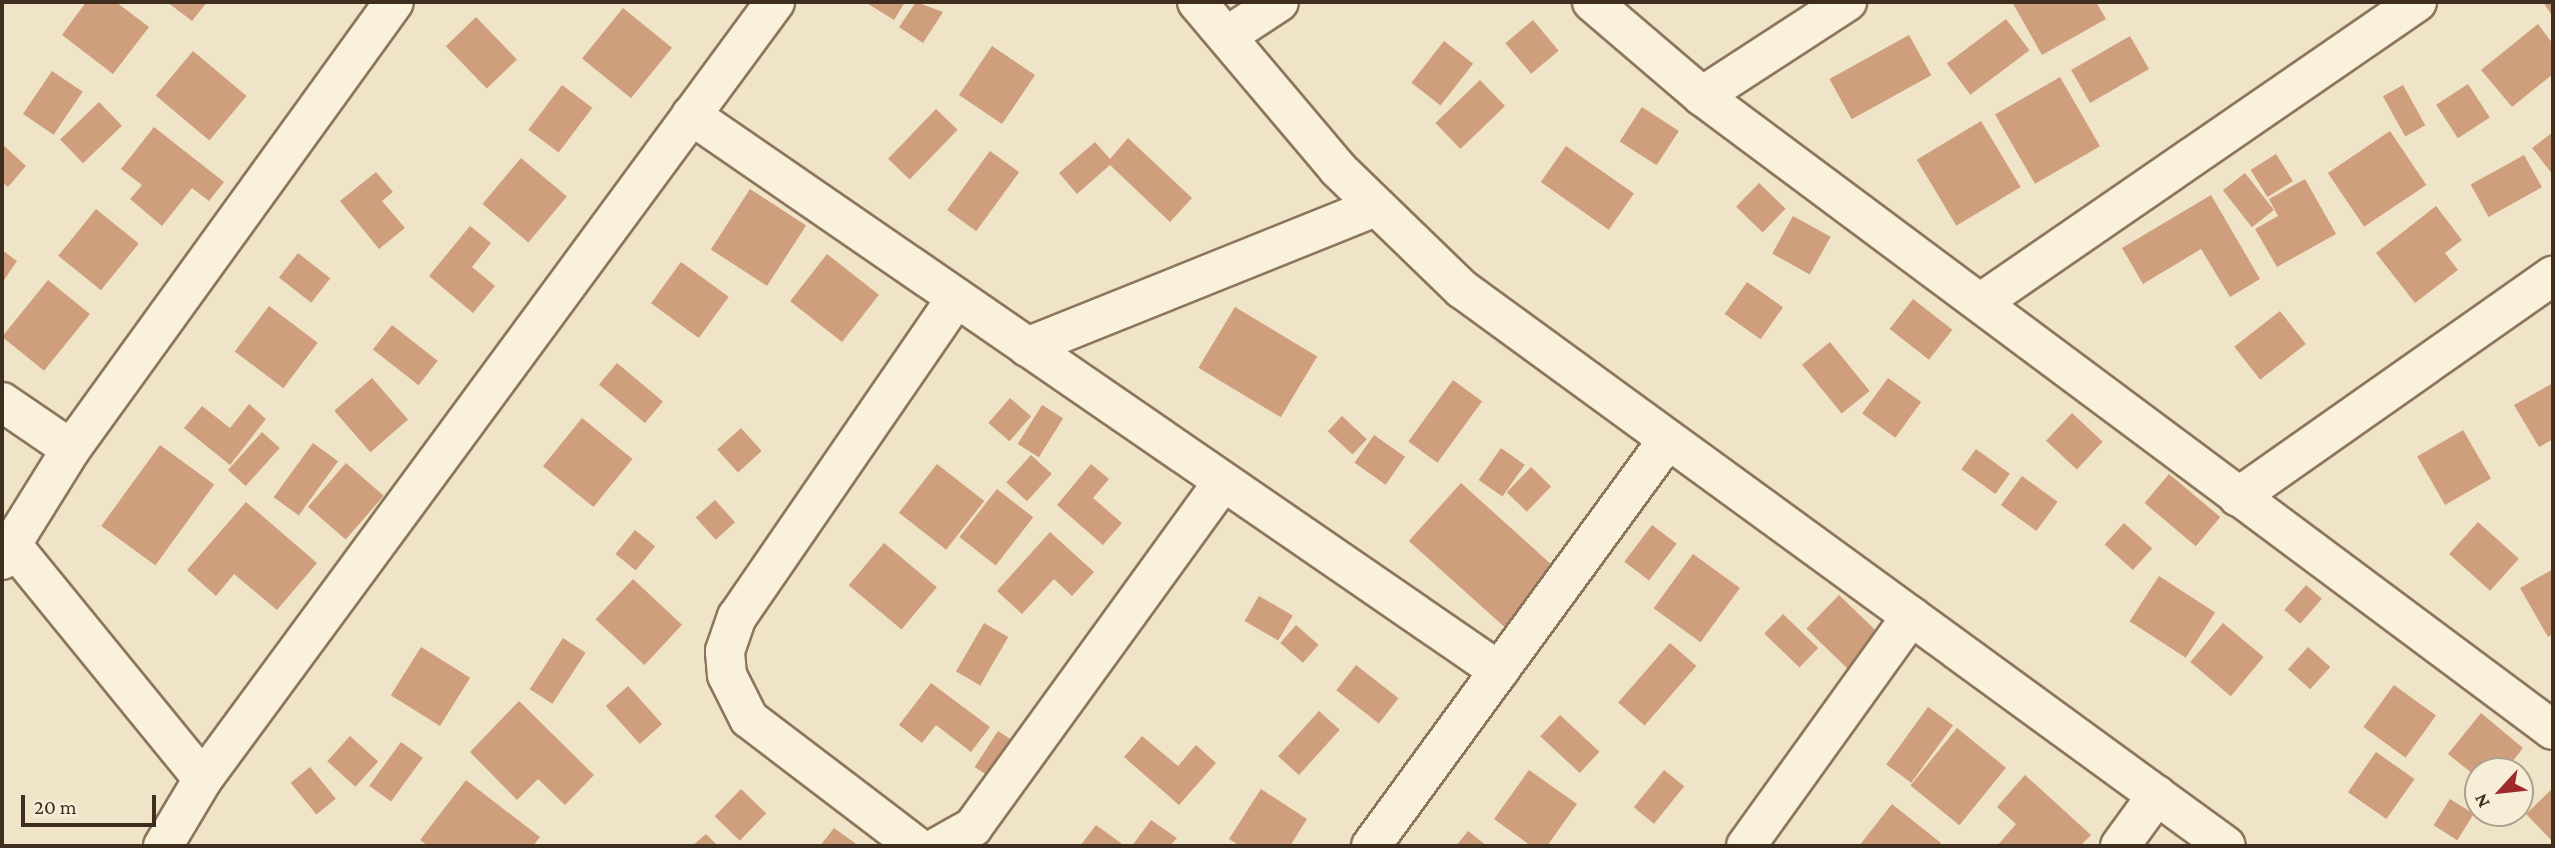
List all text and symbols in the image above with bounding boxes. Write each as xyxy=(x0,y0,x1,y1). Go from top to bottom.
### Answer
north arrow xyxy=(2464,757,2534,827)
scale bar xyxy=(24,782,159,826)
text: N xyxy=(2469,790,2494,811)
text: 20 m xyxy=(34,795,77,819)

